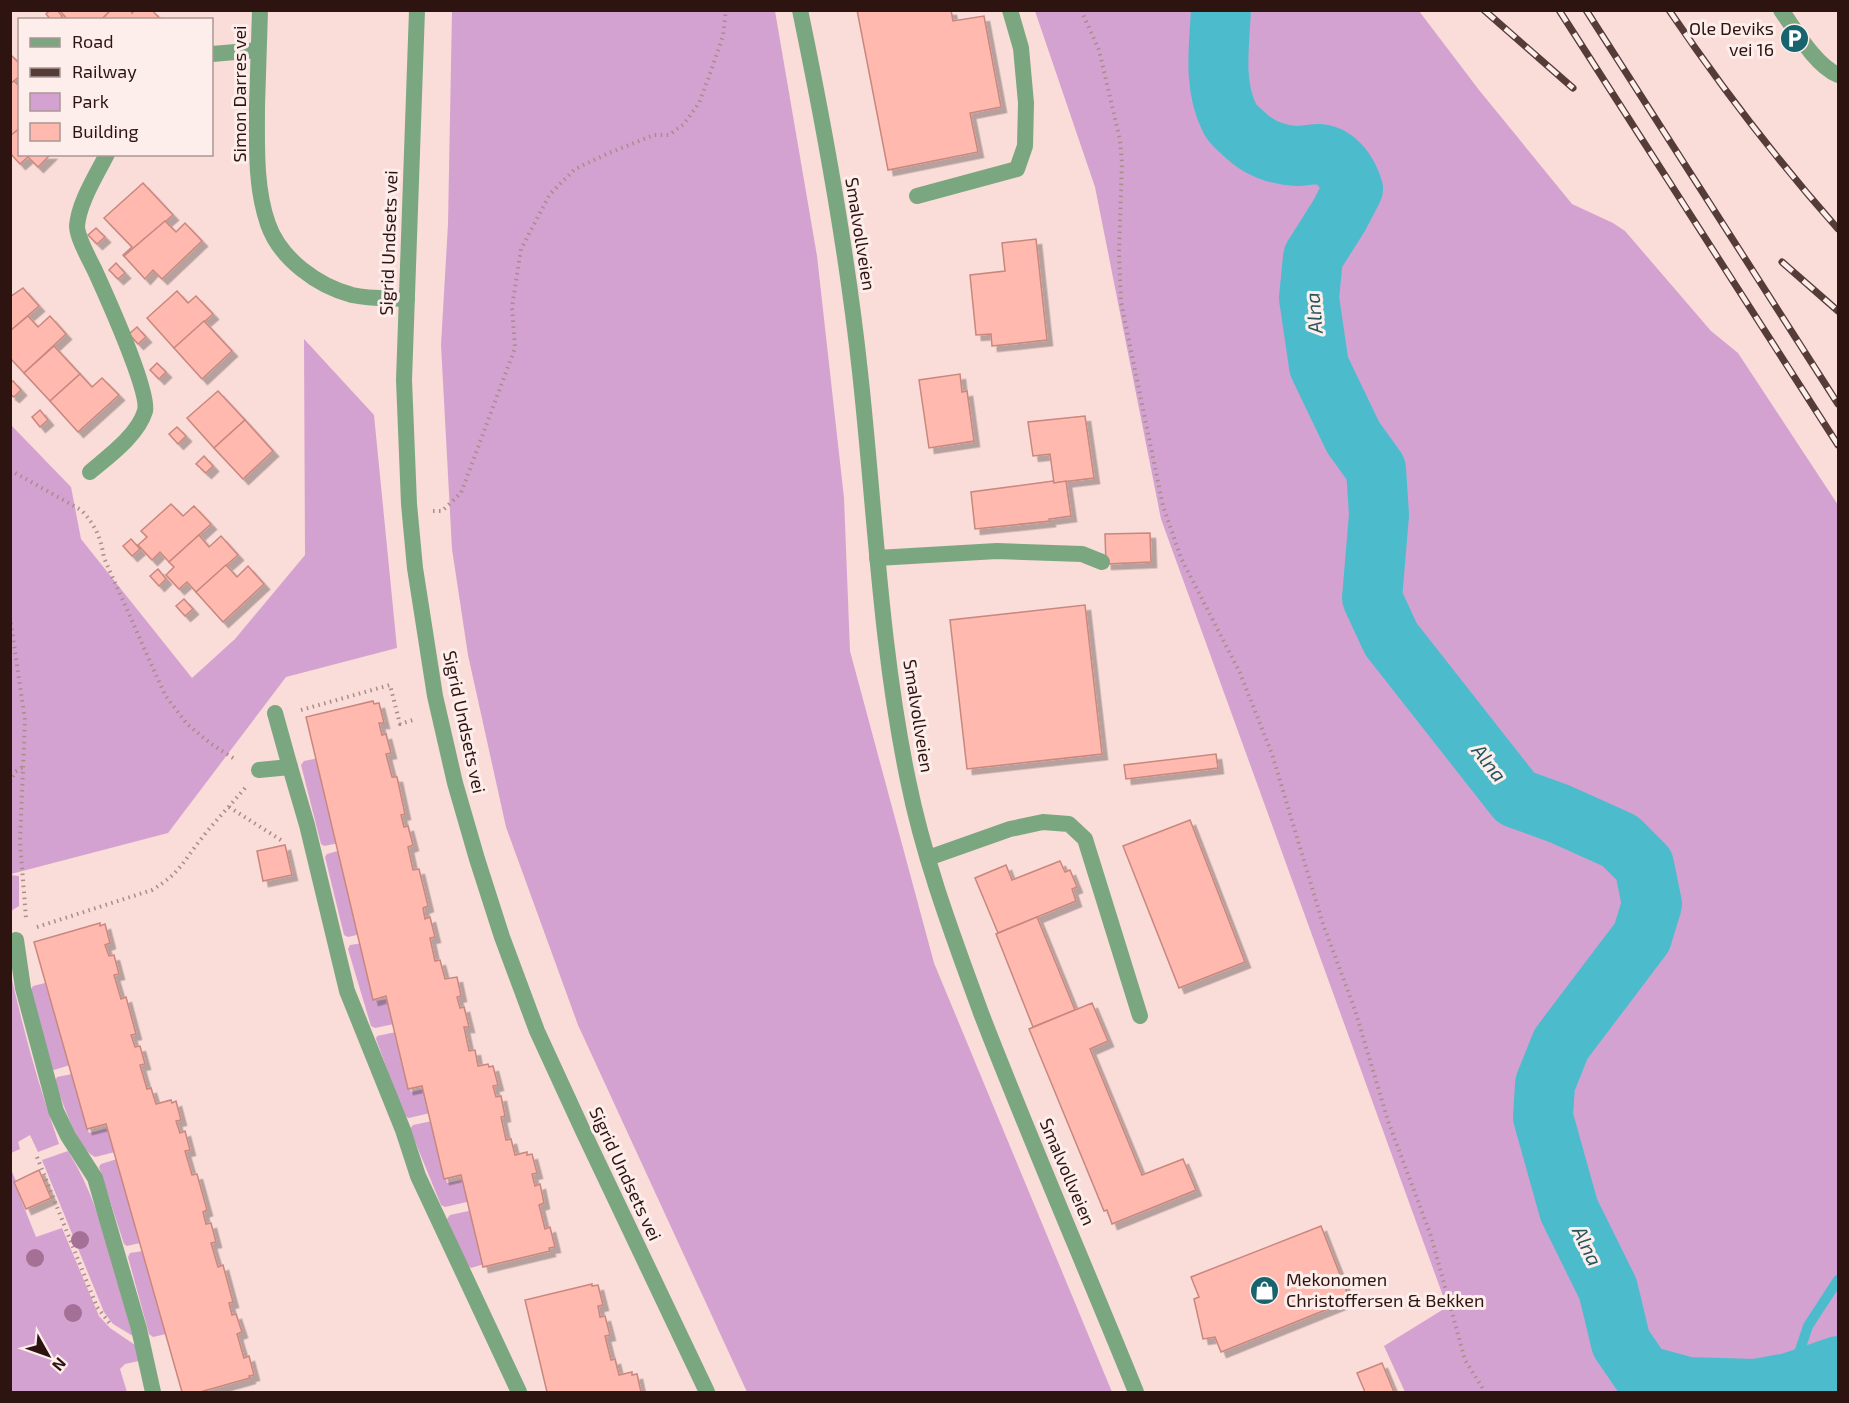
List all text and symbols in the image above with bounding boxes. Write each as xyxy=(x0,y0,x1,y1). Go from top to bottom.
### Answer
place label: Ole Deviks vei 16 xyxy=(1689,17,1774,60)
legend xyxy=(18,18,213,156)
parking icon: Ole Deviks vei 16 xyxy=(1779,23,1811,55)
street label: Simon Darres vei xyxy=(228,25,250,163)
text: Road xyxy=(72,30,113,52)
text: Railway xyxy=(72,60,137,82)
text: Park xyxy=(72,90,109,112)
text: Building xyxy=(72,120,139,142)
street label: Sigrid Undsets vei xyxy=(374,170,402,316)
street label: Smalvollveien xyxy=(841,176,881,292)
water label: Alna xyxy=(1299,291,1327,336)
street label: Sigrid Undsets vei xyxy=(439,648,491,795)
street label: Smalvollveien xyxy=(899,658,939,774)
water label: Alna xyxy=(1467,738,1512,786)
street label: Sigrid Undsets vei xyxy=(585,1103,667,1244)
street label: Smalvollveien xyxy=(1035,1115,1100,1229)
water label: Alna xyxy=(1568,1221,1608,1269)
place label: Mekonomen Christoffersen & Bekken xyxy=(1286,1268,1484,1311)
shop icon: Mekonomen Christoffersen & Bekken xyxy=(1249,1274,1281,1306)
north arrow xyxy=(18,1325,78,1385)
text: N xyxy=(49,1354,71,1375)

